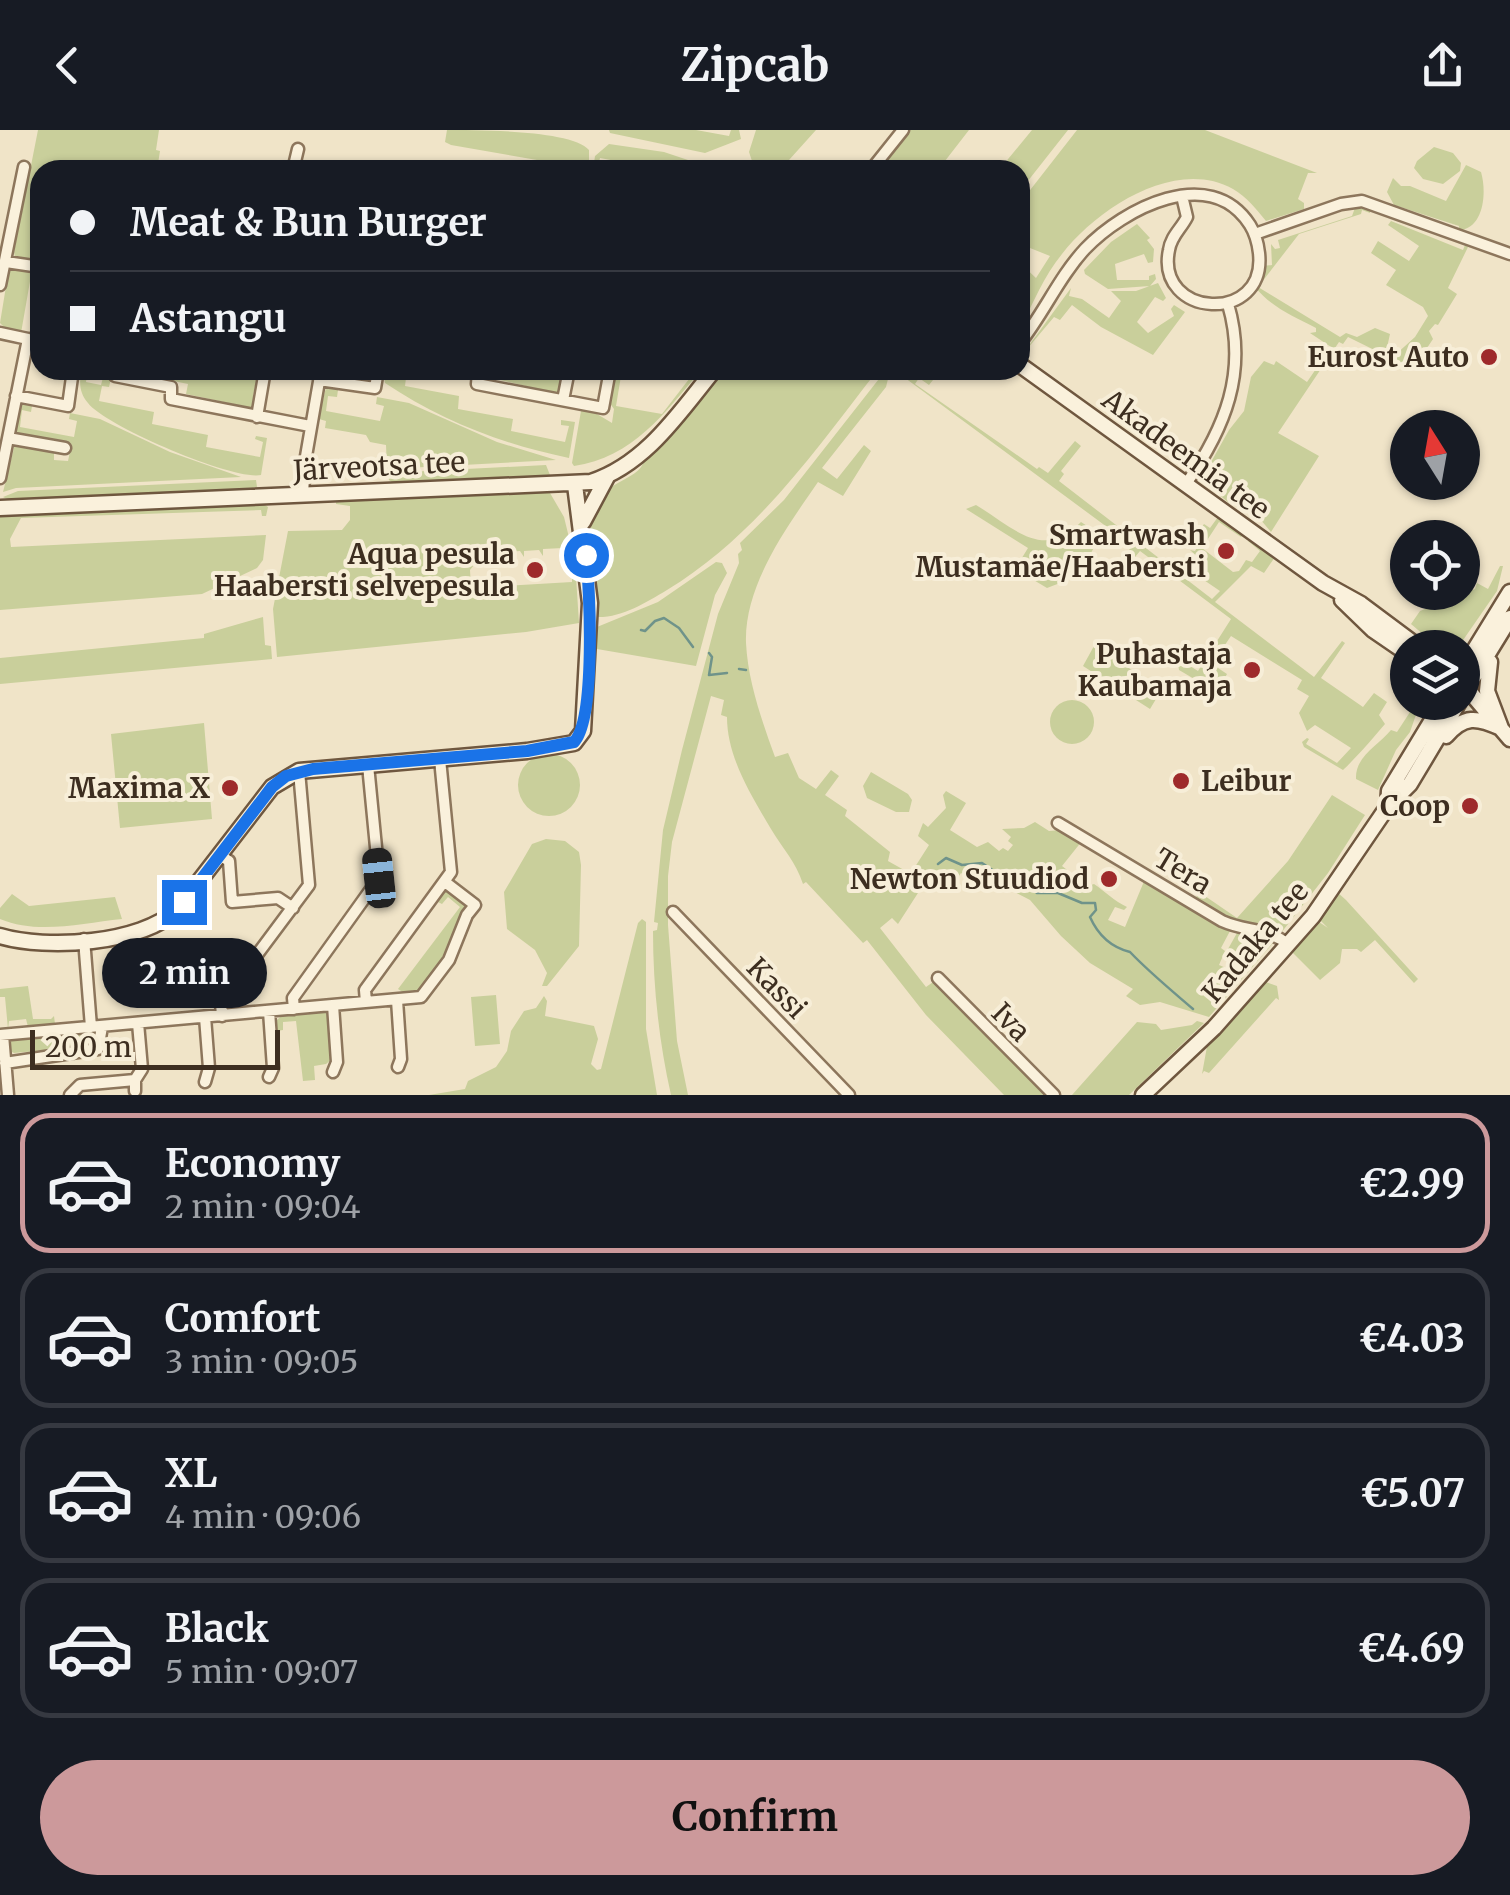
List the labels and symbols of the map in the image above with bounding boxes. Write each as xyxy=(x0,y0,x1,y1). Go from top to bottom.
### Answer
place label: Eurost Auto xyxy=(1307,339,1469,375)
marker: Eurost Auto xyxy=(1478,346,1500,368)
street label: Akadeemia tee xyxy=(1094,381,1277,527)
north arrow xyxy=(1390,410,1480,500)
street label: Järveotsa tee xyxy=(291,444,466,489)
place label: Smartwash Mustamäe/Haabersti xyxy=(915,517,1206,585)
route start xyxy=(564,533,609,578)
place label: Aqua pesula Haabersti selvepesula xyxy=(214,536,515,604)
marker: Smartwash Mustamäe/Haabersti xyxy=(1215,540,1237,562)
marker: Aqua pesula Haabersti selvepesula xyxy=(524,559,546,581)
place label: Puhastaja Kaubamaja xyxy=(1077,636,1232,704)
marker: Puhastaja Kaubamaja xyxy=(1241,659,1263,681)
place label: Leibur xyxy=(1201,763,1292,799)
place label: Maxima X xyxy=(68,770,211,806)
marker: Leibur xyxy=(1170,770,1192,792)
marker: Maxima X xyxy=(219,777,241,799)
place label: Coop xyxy=(1380,788,1450,824)
marker: Coop xyxy=(1459,795,1481,817)
street label: Tera xyxy=(1148,840,1218,902)
car xyxy=(361,847,397,909)
place label: Newton Stuudiod xyxy=(850,861,1089,897)
marker: Newton Stuudiod xyxy=(1098,868,1120,890)
street label: Kadaka tee xyxy=(1194,874,1316,1010)
route end xyxy=(162,880,207,925)
callout: 2 min xyxy=(101,937,266,1007)
street label: Kassi xyxy=(739,950,815,1026)
street label: Iva xyxy=(984,995,1038,1049)
scale bar xyxy=(30,1025,280,1070)

